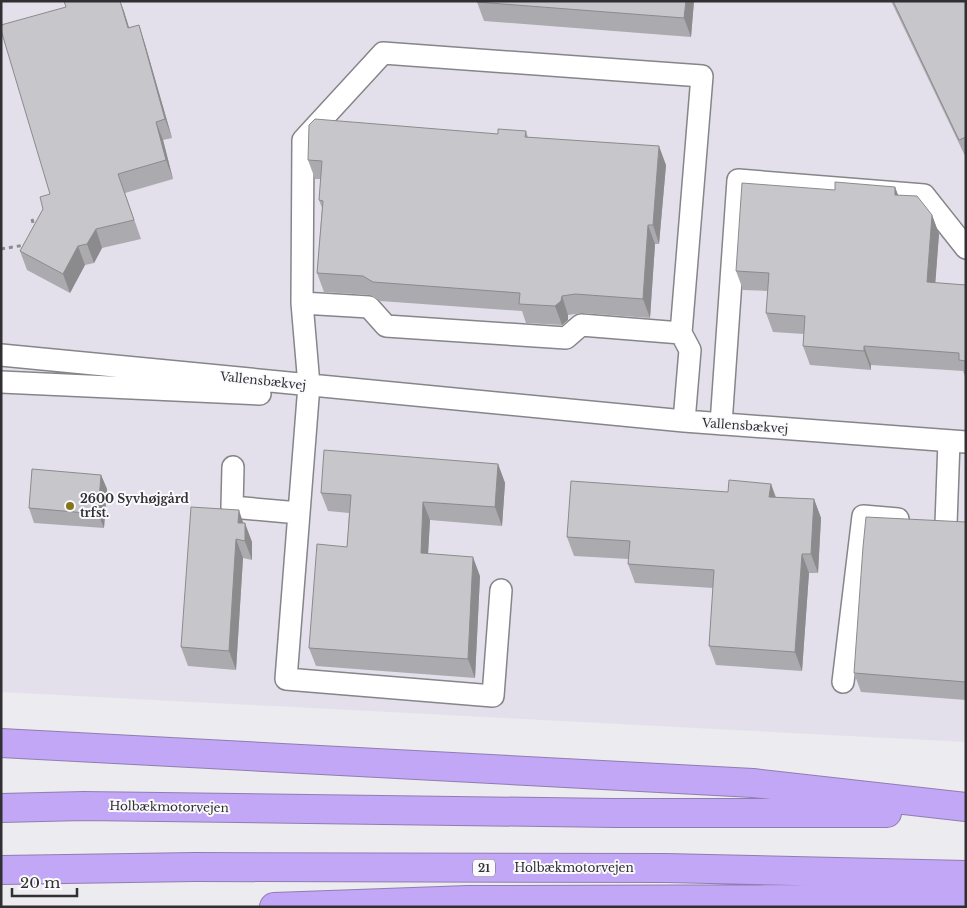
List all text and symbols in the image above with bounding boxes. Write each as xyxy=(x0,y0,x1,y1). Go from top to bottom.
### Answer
street label: Vallensbækvej xyxy=(218,368,307,392)
street label: Vallensbækvej xyxy=(700,415,789,436)
place label: 2600 Syvhøjgård trfst. xyxy=(80,491,190,520)
marker: 2600 Syvhøjgård trfst. xyxy=(64,500,76,512)
street label: Holbækmotorvejen xyxy=(109,798,229,815)
road number: 21 xyxy=(473,860,495,876)
street label: Holbækmotorvejen xyxy=(514,860,634,875)
scale bar xyxy=(12,866,78,898)
text: 20 m xyxy=(20,873,60,892)

